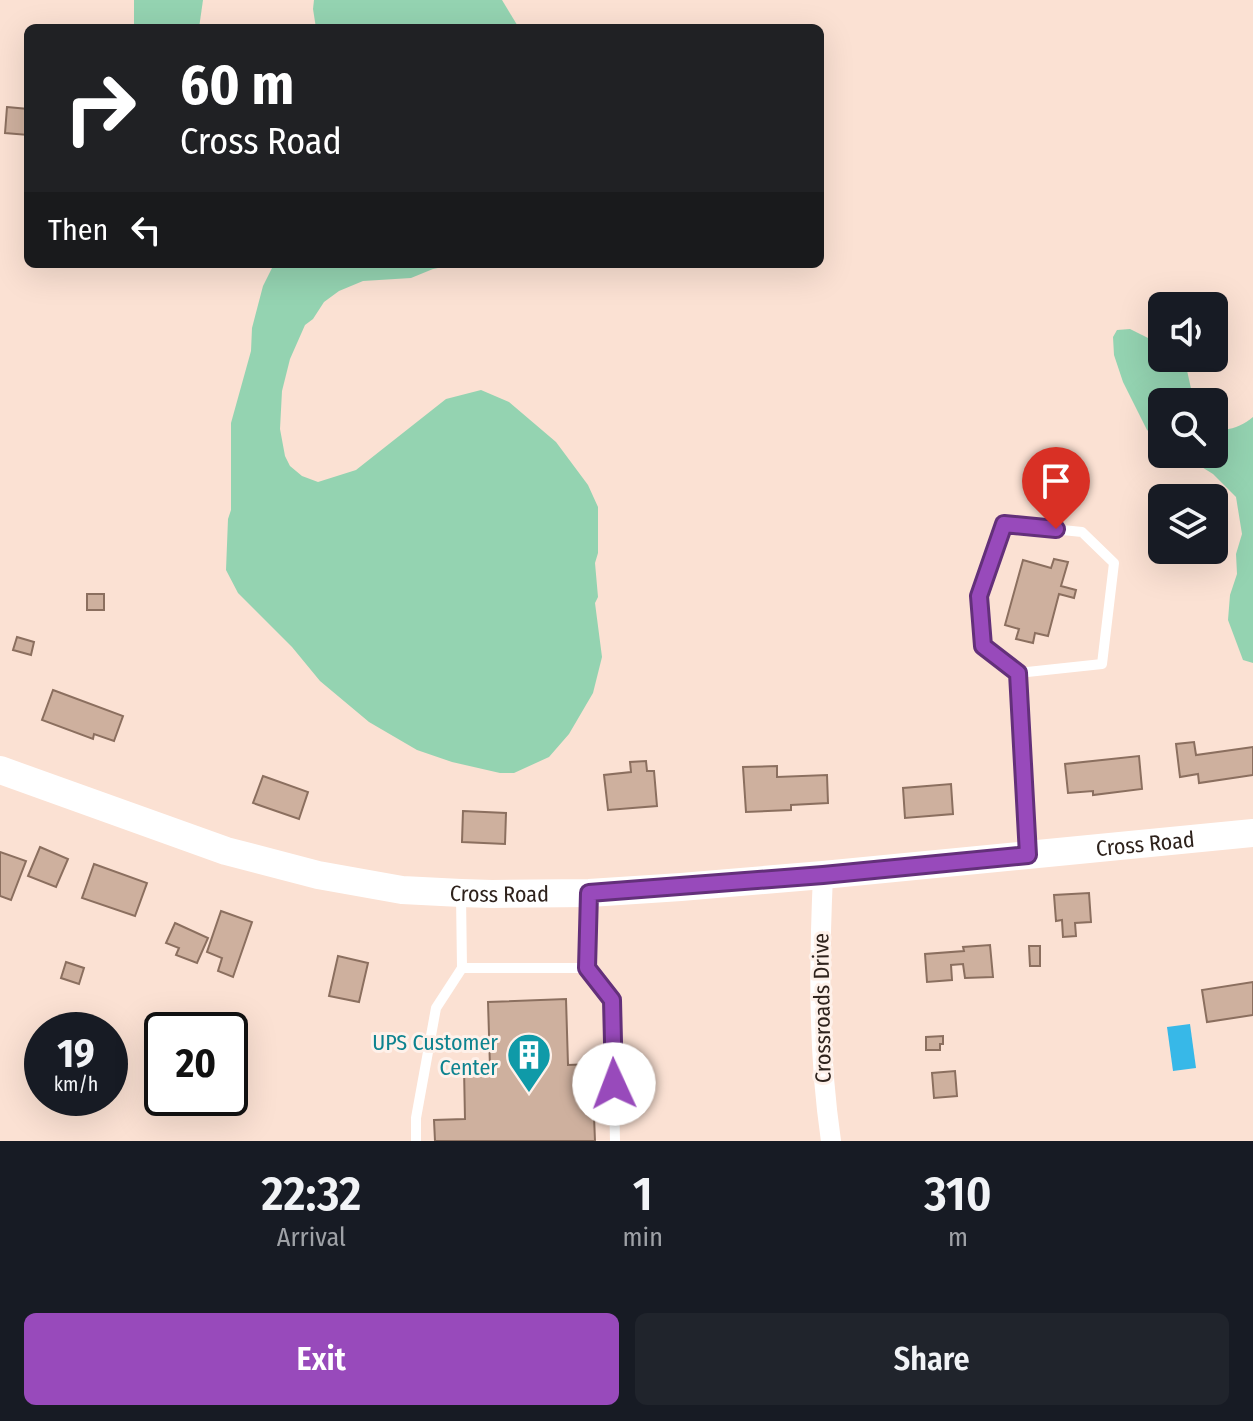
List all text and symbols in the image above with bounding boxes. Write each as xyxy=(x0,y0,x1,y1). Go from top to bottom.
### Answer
text: 60 m xyxy=(180,52,294,119)
icon: right xyxy=(48,56,152,160)
text: Cross Road xyxy=(180,120,342,164)
icon: left xyxy=(124,208,168,252)
text: Then xyxy=(48,212,108,248)
map controls xyxy=(1148,292,1228,564)
button: sound xyxy=(1148,292,1228,372)
button: search xyxy=(1148,388,1228,468)
pin xyxy=(1022,447,1090,529)
icon: arrive xyxy=(1034,459,1078,503)
button: layers xyxy=(1148,484,1228,564)
street label: Cross Road xyxy=(1095,825,1196,862)
street label: Cross Road xyxy=(449,879,549,908)
street label: Crossroads Drive xyxy=(807,933,837,1083)
speed limit sign: 20 xyxy=(144,1012,248,1116)
place label: UPS Customer Center xyxy=(372,1029,498,1081)
text: 19 xyxy=(57,1030,95,1078)
building icon: UPS Customer Center xyxy=(505,1031,553,1094)
position arrow xyxy=(572,1042,656,1126)
text: km/h xyxy=(54,1072,98,1096)
text: 22:32 xyxy=(261,1165,361,1223)
text: 1 xyxy=(633,1165,653,1223)
text: 310 xyxy=(924,1165,992,1223)
text: Arrival xyxy=(277,1222,346,1253)
text: min xyxy=(623,1222,663,1253)
text: m xyxy=(948,1222,968,1253)
button: Exit xyxy=(24,1313,619,1405)
button: Share xyxy=(635,1313,1229,1405)

